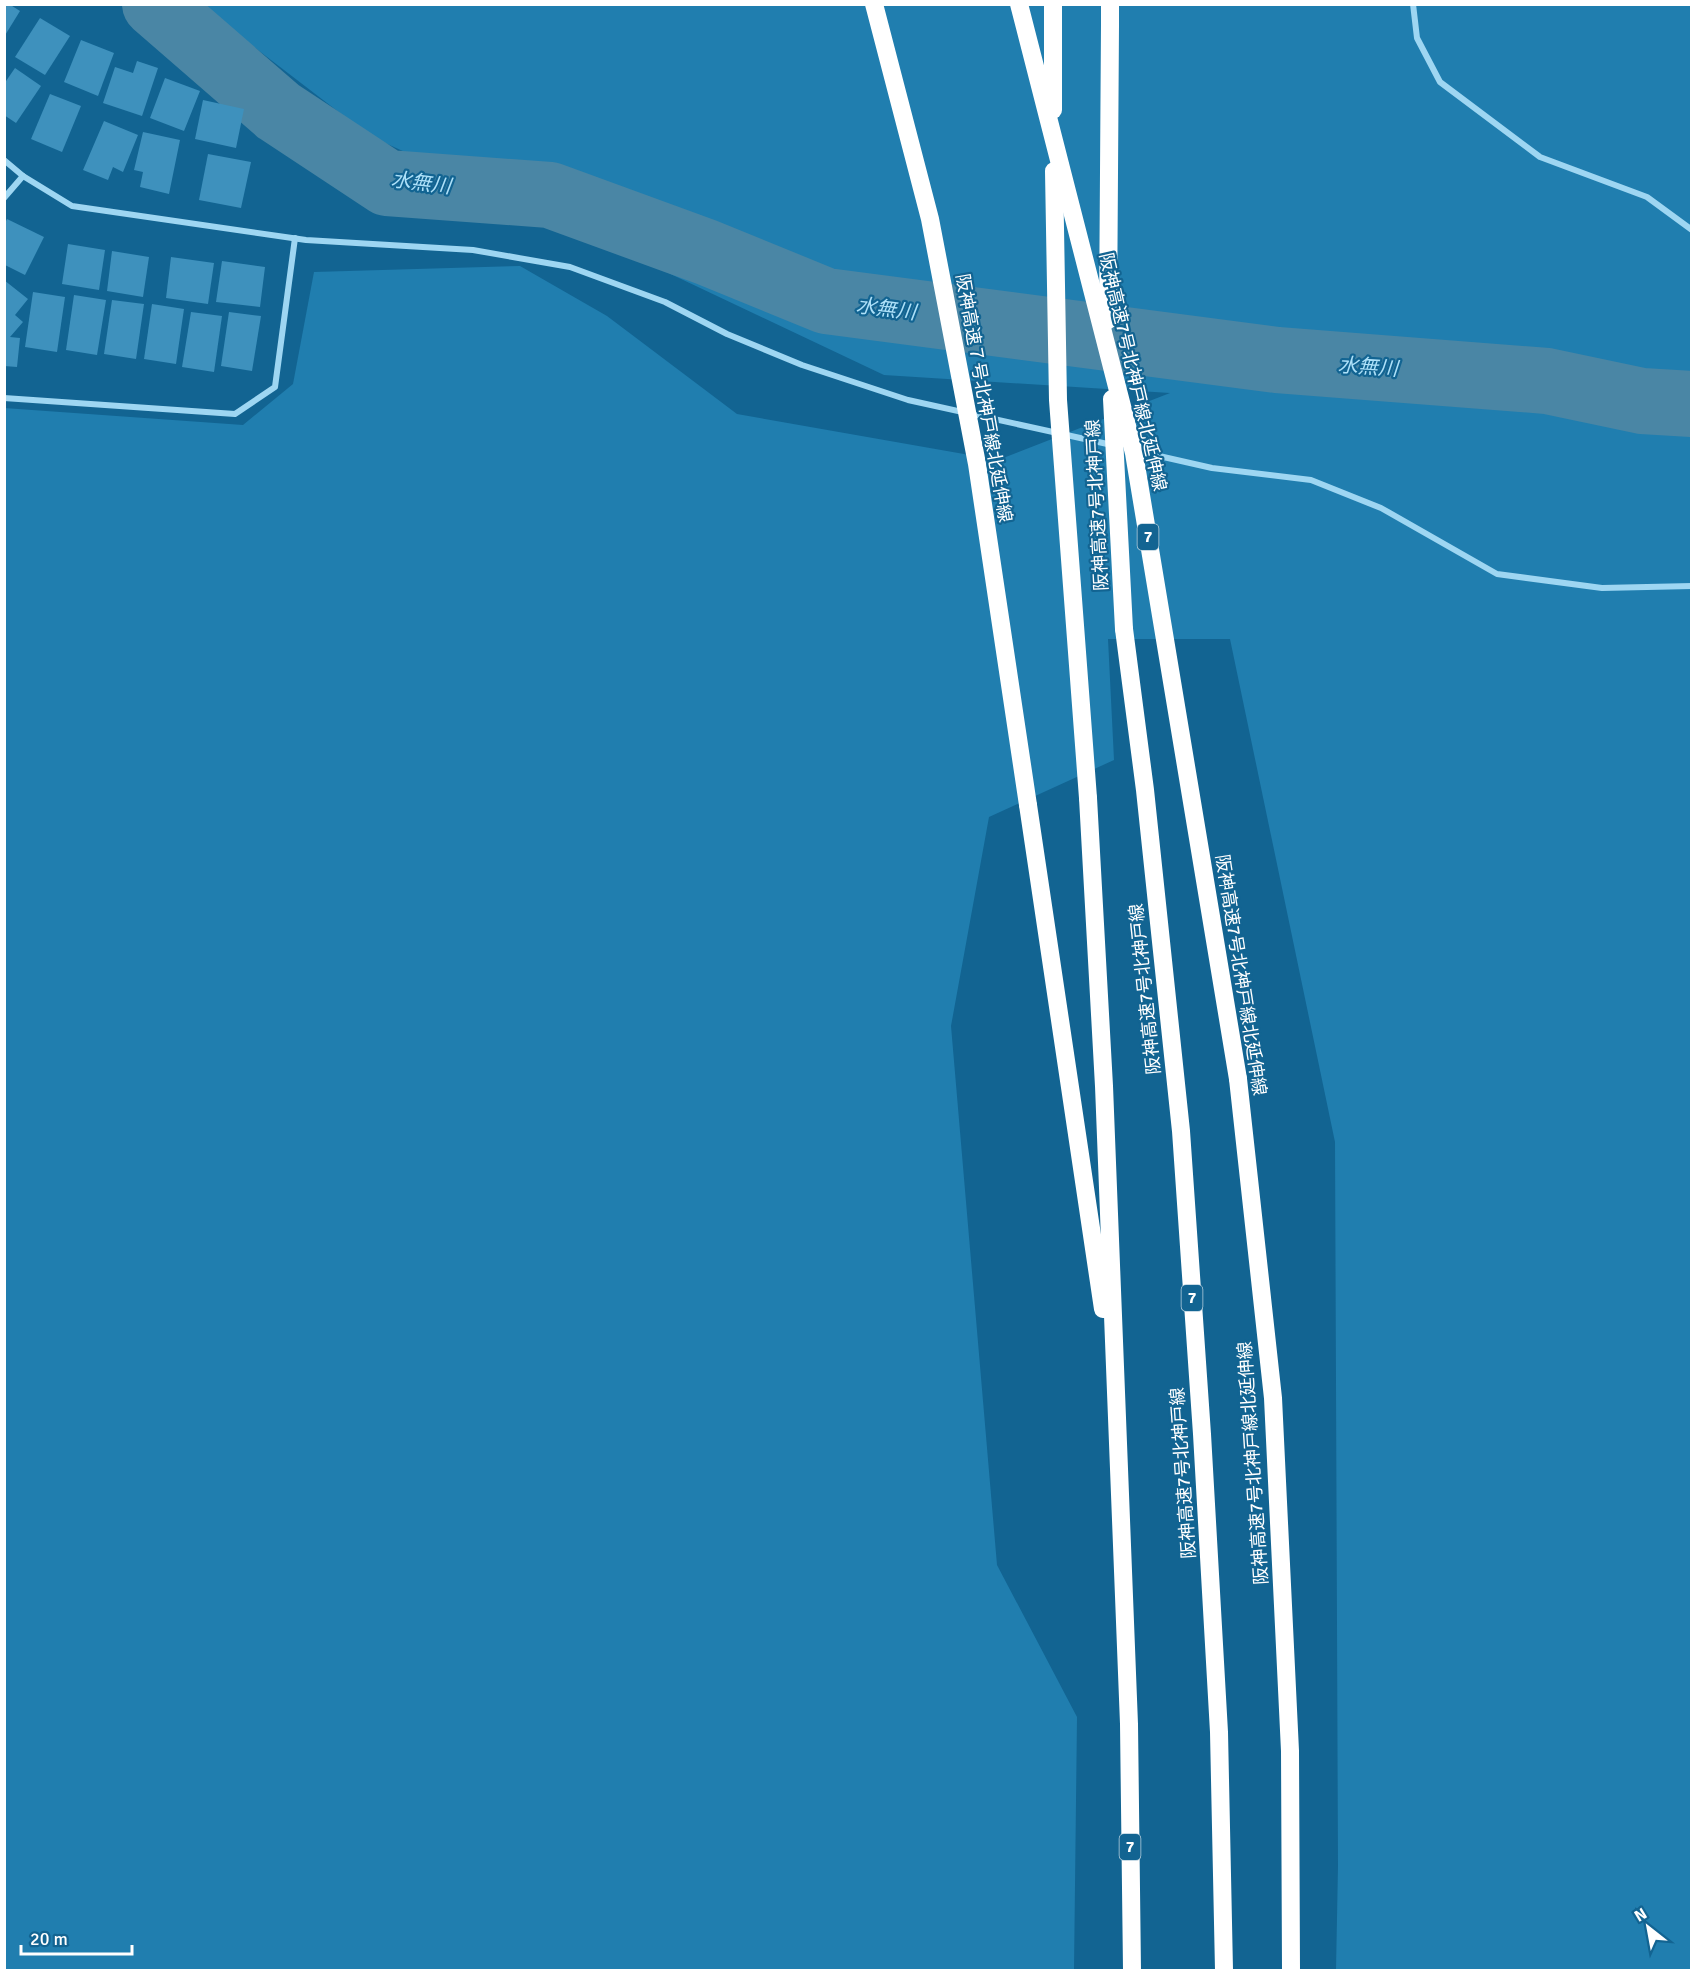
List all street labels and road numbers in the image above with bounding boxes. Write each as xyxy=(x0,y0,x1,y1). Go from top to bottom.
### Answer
street label: 阪神高速7号北神戸線北延伸線 xyxy=(1095,251,1171,493)
street label: 阪神高速７号北神戸線北延伸線 xyxy=(951,272,1017,524)
street label: 阪神高速7号北神戸線 xyxy=(1082,419,1112,591)
road number: 7 xyxy=(1138,524,1158,550)
street label: 阪神高速7号北神戸線北延伸線 xyxy=(1211,853,1271,1097)
street label: 阪神高速7号北神戸線 xyxy=(1125,902,1165,1076)
road number: 7 xyxy=(1182,1285,1202,1311)
street label: 阪神高速7号北神戸線北延伸線 xyxy=(1234,1341,1272,1585)
street label: 阪神高速7号北神戸線 xyxy=(1166,1387,1200,1559)
road number: 7 xyxy=(1120,1834,1140,1860)

